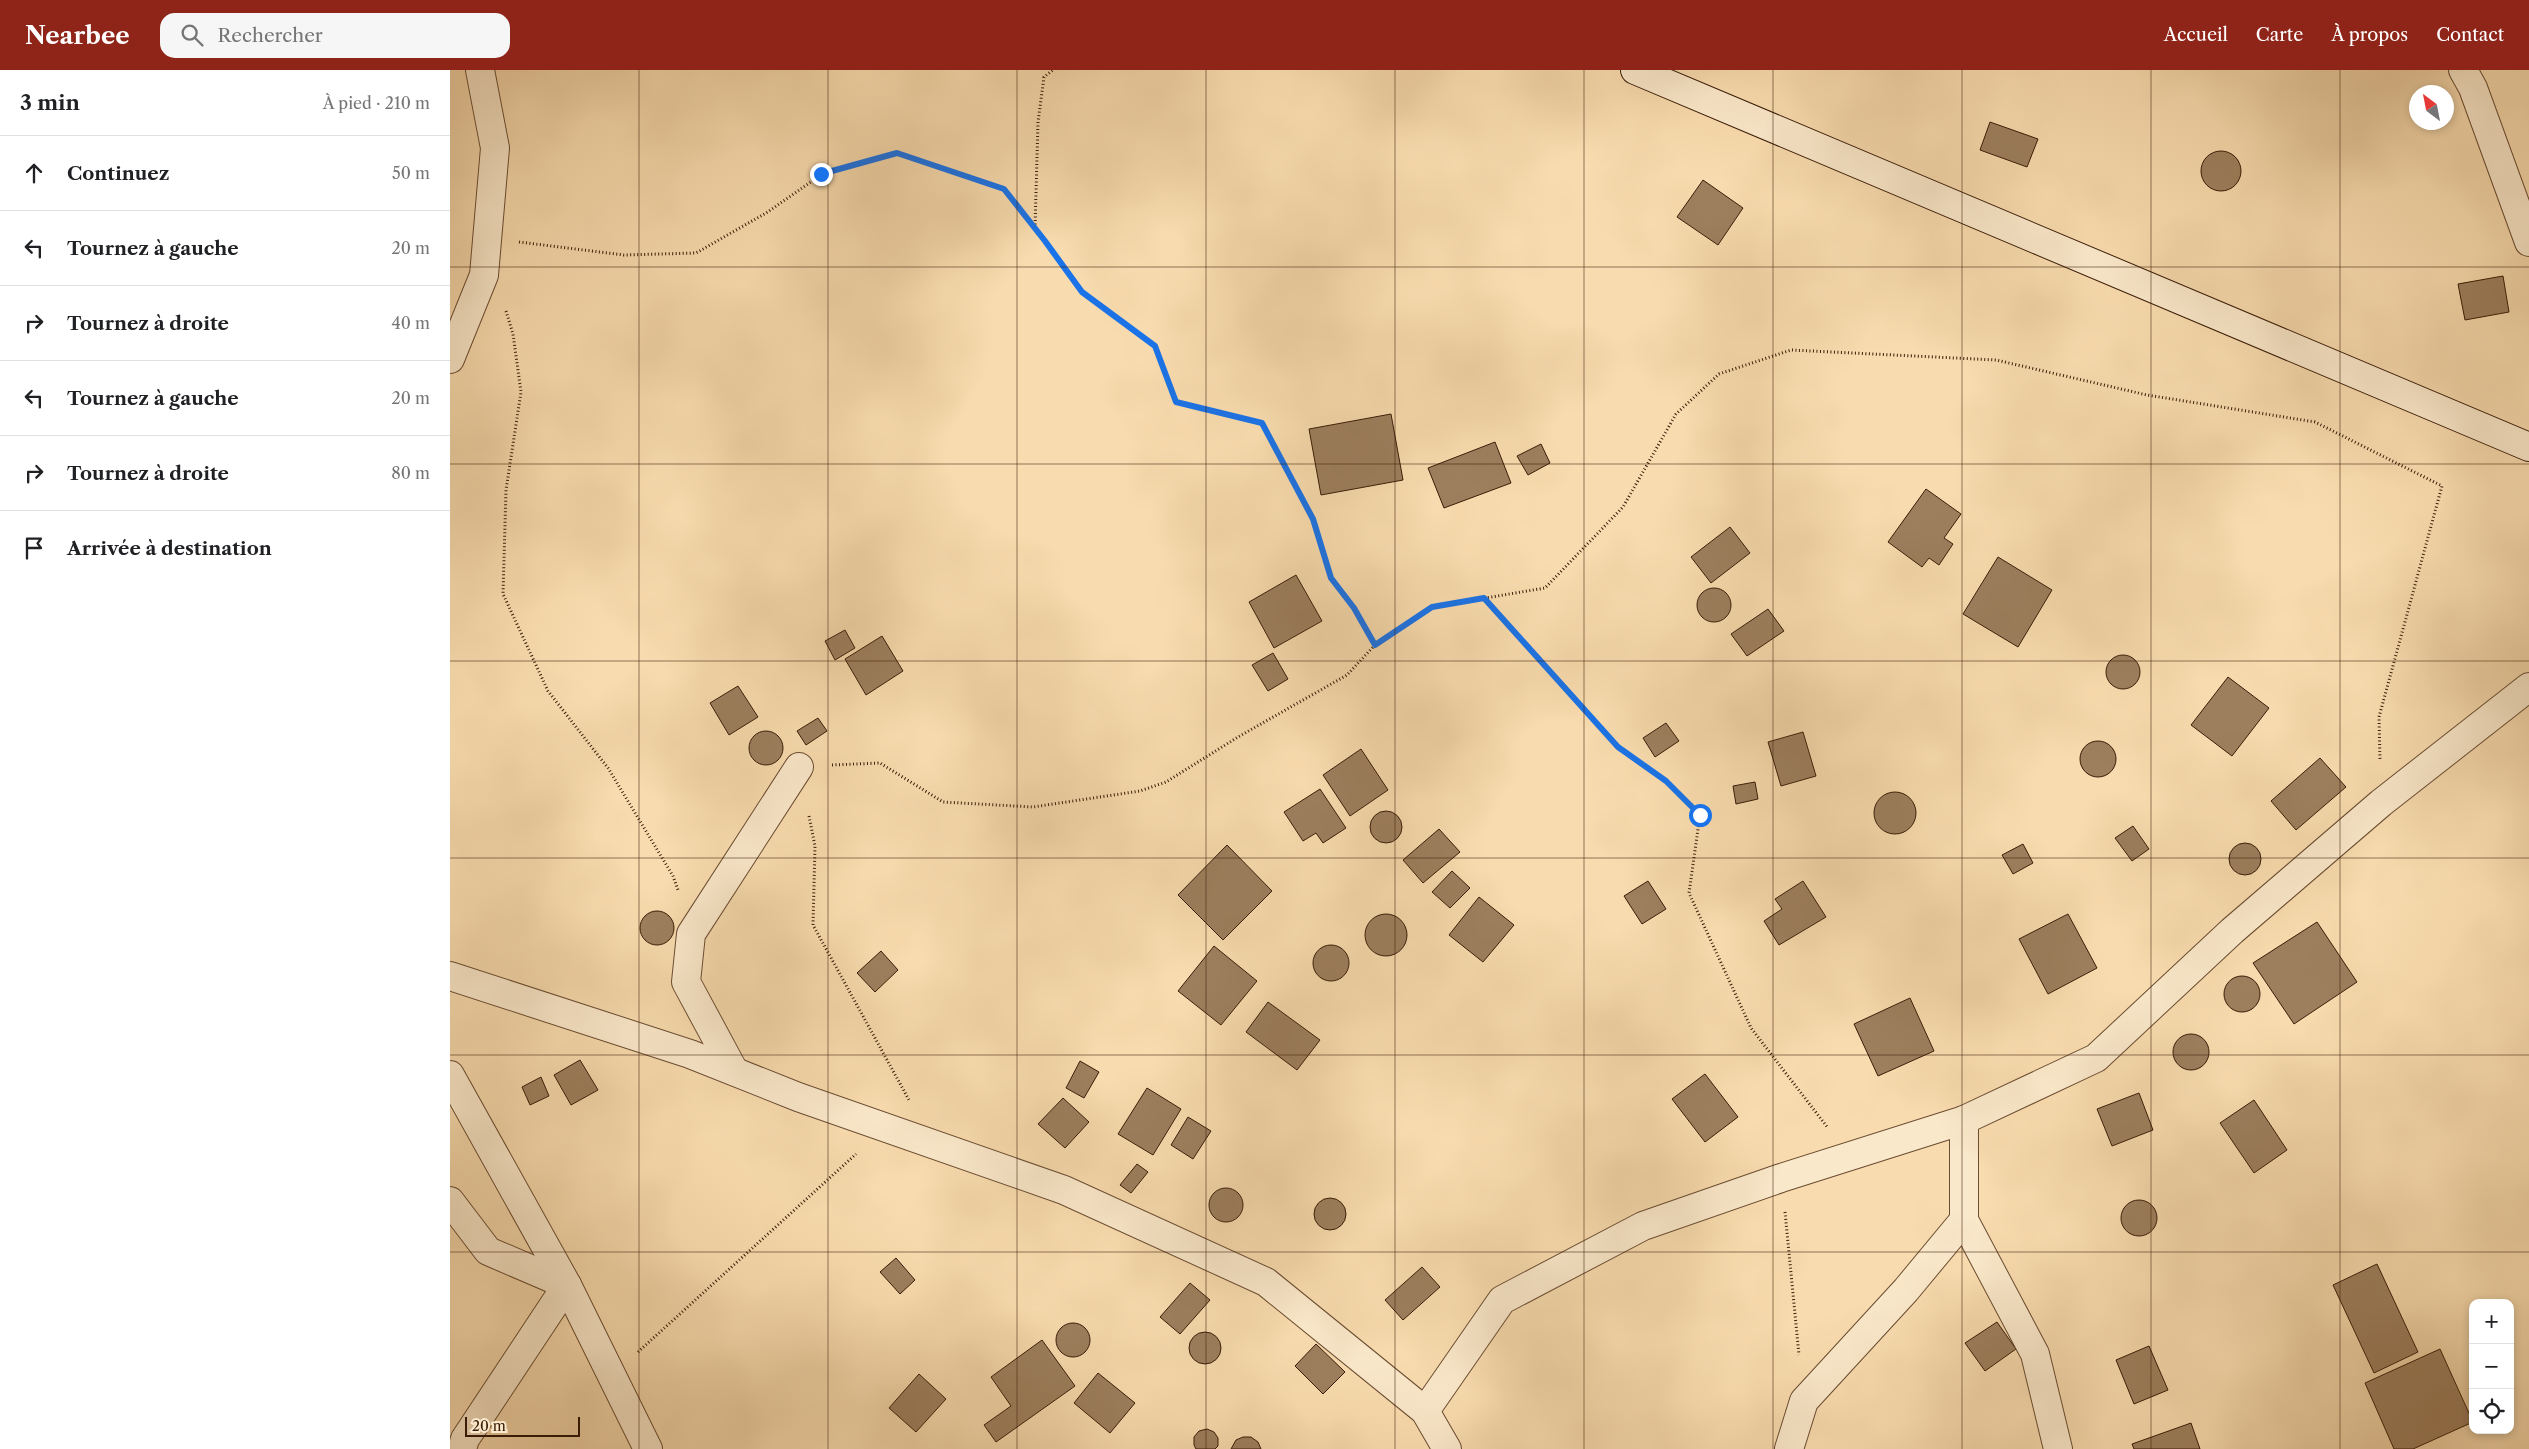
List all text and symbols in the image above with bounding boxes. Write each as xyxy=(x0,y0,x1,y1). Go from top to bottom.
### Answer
search box xyxy=(160,13,510,58)
text: Nearbee xyxy=(25,21,130,50)
icon: search xyxy=(178,21,206,49)
text: Rechercher xyxy=(218,24,323,47)
text: Accueil xyxy=(2164,24,2228,46)
text: Carte xyxy=(2256,24,2303,46)
text: À propos xyxy=(2331,24,2408,46)
text: Contact xyxy=(2436,24,2504,46)
north arrow xyxy=(2409,85,2454,130)
text: 3 min xyxy=(20,90,80,115)
text: À pied · 210 m xyxy=(323,93,430,113)
icon: ahead xyxy=(20,159,48,187)
text: Continuez xyxy=(67,162,169,185)
text: 50 m xyxy=(392,163,430,183)
route end xyxy=(810,163,833,186)
icon: left xyxy=(20,234,48,262)
text: Tournez à gauche xyxy=(67,237,239,260)
text: 20 m xyxy=(391,238,430,258)
icon: right xyxy=(20,309,48,337)
text: Tournez à droite xyxy=(67,312,229,335)
text: 40 m xyxy=(391,313,430,333)
icon: left xyxy=(20,384,48,412)
text: Tournez à gauche xyxy=(67,387,239,410)
text: 20 m xyxy=(391,388,430,408)
icon: right xyxy=(20,459,48,487)
text: Tournez à droite xyxy=(67,462,229,485)
text: 80 m xyxy=(391,463,430,483)
icon: arrive xyxy=(20,534,48,562)
text: Arrivée à destination xyxy=(67,537,272,560)
route start xyxy=(1689,804,1712,827)
map controls xyxy=(2469,1299,2514,1434)
button: + xyxy=(2469,1299,2514,1344)
button: − xyxy=(2469,1344,2514,1389)
button: locate xyxy=(2469,1389,2514,1434)
scale bar xyxy=(465,1414,580,1437)
text: 20 m xyxy=(472,1417,506,1435)

